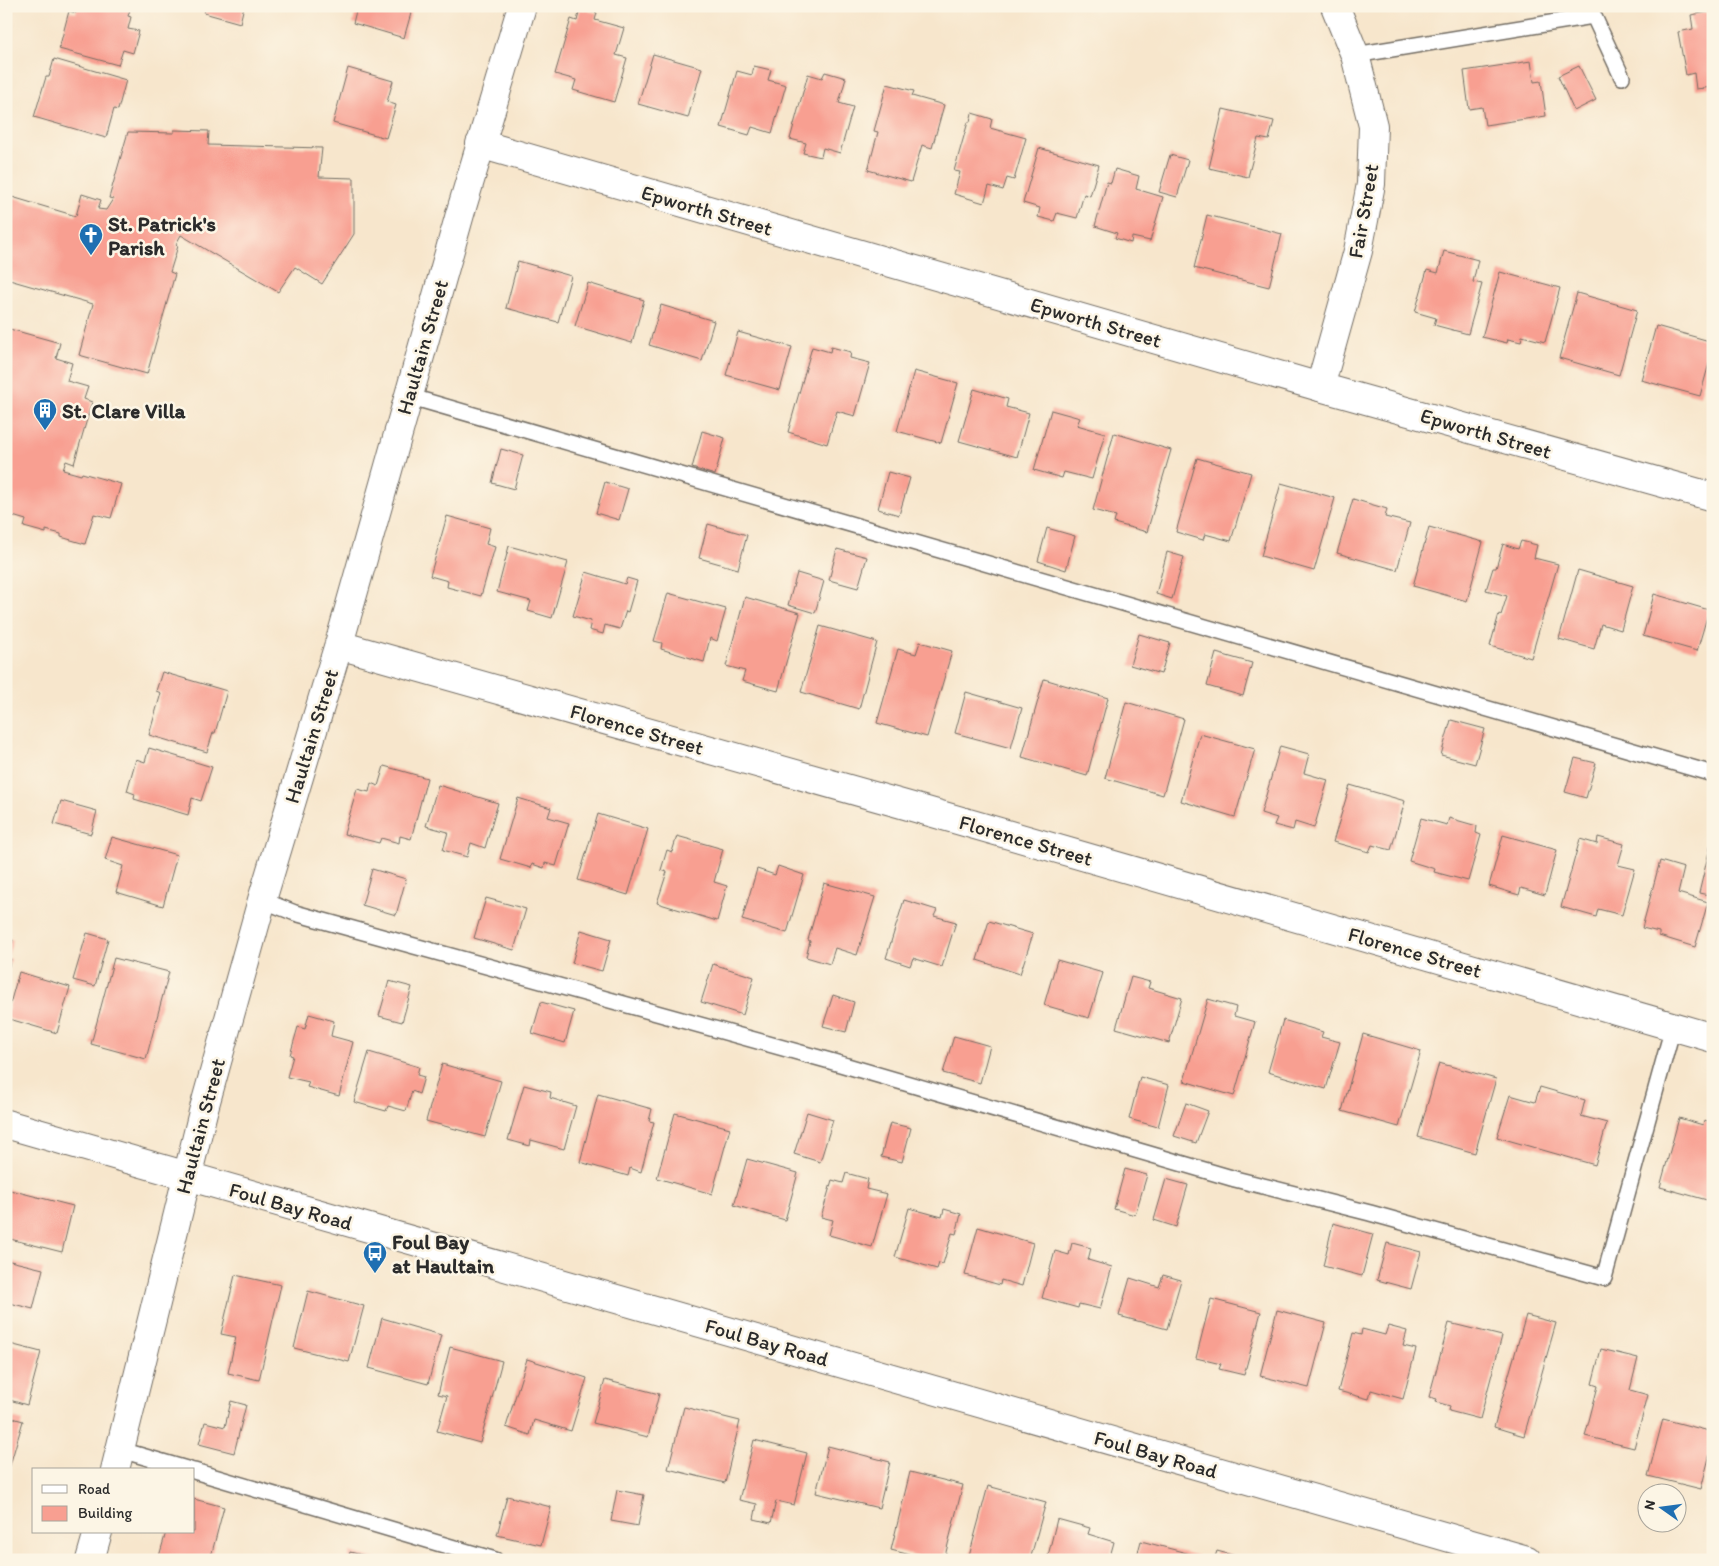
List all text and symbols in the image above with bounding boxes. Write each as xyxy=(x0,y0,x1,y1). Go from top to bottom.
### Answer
street label: Fair Street xyxy=(1342,162,1384,260)
street label: Epworth Street xyxy=(639,179,776,241)
place label: St. Patrick's Parish xyxy=(108,211,216,260)
church icon: St. Patrick's Parish xyxy=(78,222,104,256)
street label: Haultain Street xyxy=(391,277,453,417)
street label: Epworth Street xyxy=(1028,291,1165,353)
building icon: St. Clare Villa xyxy=(32,397,58,431)
place label: St. Clare Villa xyxy=(62,398,187,423)
street label: Epworth Street xyxy=(1418,402,1555,464)
street label: Haultain Street xyxy=(279,666,343,806)
street label: Florence Street xyxy=(567,698,707,760)
street label: Florence Street xyxy=(956,809,1096,871)
street label: Florence Street xyxy=(1345,921,1485,983)
street label: Haultain Street xyxy=(170,1055,230,1196)
street label: Foul Bay Road xyxy=(226,1176,356,1236)
place label: Foul Bay at Haultain xyxy=(392,1229,494,1278)
bus stop icon: Foul Bay at Haultain xyxy=(362,1240,388,1274)
street label: Foul Bay Road xyxy=(702,1312,832,1372)
street label: Foul Bay Road xyxy=(1091,1424,1221,1484)
legend xyxy=(32,1468,195,1534)
text: Road xyxy=(78,1480,111,1498)
north arrow xyxy=(1636,1484,1686,1534)
text: N xyxy=(1640,1498,1659,1512)
text: Building xyxy=(78,1504,132,1522)

